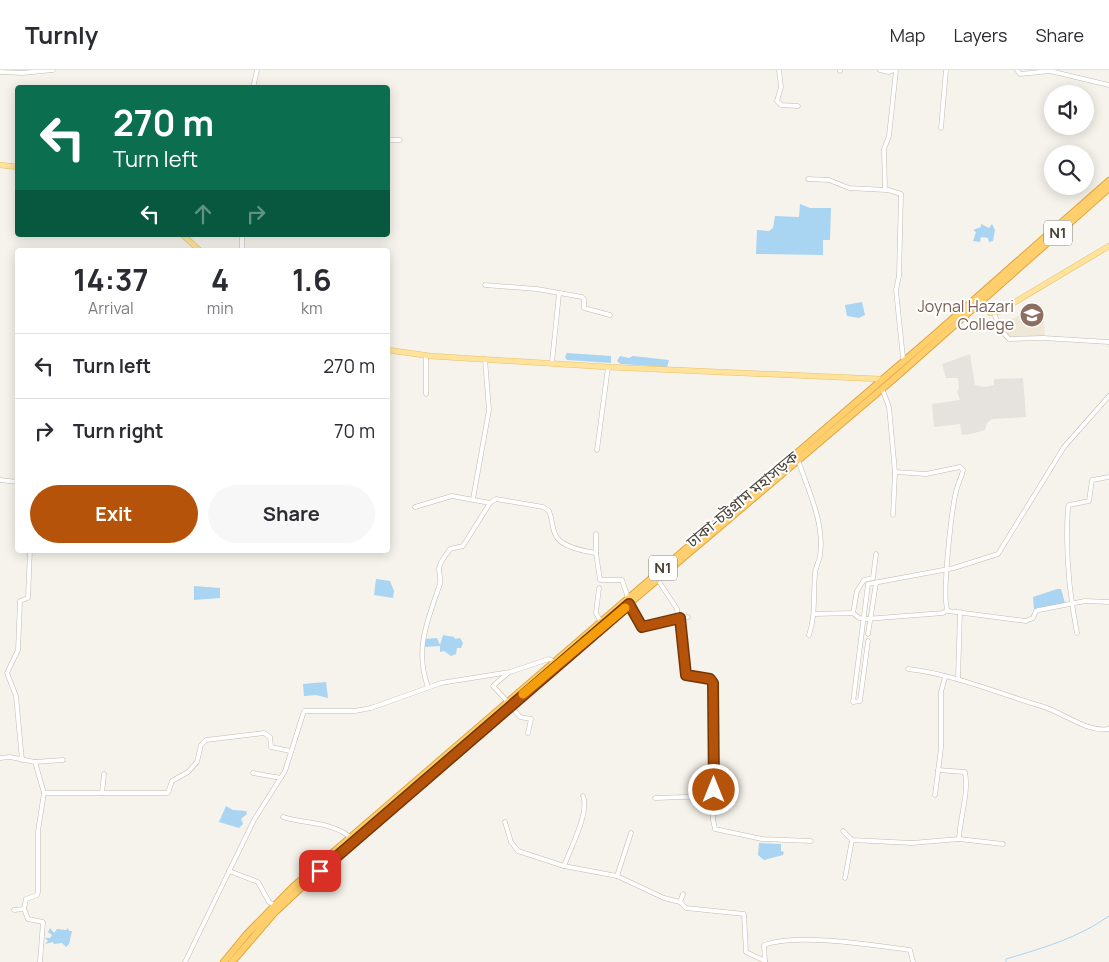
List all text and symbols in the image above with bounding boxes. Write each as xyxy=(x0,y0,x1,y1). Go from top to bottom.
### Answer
text: Turnly xyxy=(25,18,98,51)
text: Map xyxy=(890,23,925,47)
text: Layers xyxy=(953,23,1007,47)
text: Share xyxy=(1035,23,1084,47)
map controls xyxy=(1044,85,1094,195)
button: sound xyxy=(1044,85,1094,135)
text: 270 m xyxy=(113,99,214,147)
icon: left xyxy=(30,105,95,170)
text: Turn left xyxy=(113,144,198,174)
button: search xyxy=(1044,145,1094,195)
icon: left xyxy=(136,200,164,228)
icon: ahead xyxy=(189,200,217,228)
icon: right xyxy=(242,200,270,228)
road number: N1 xyxy=(1044,220,1072,246)
text: 14:37 xyxy=(73,259,148,300)
text: 4 xyxy=(211,259,229,300)
text: 1.6 xyxy=(292,259,332,300)
place label: Joynal Hazari College xyxy=(917,295,1014,335)
text: Arrival xyxy=(88,297,134,319)
text: min xyxy=(207,297,234,319)
text: km xyxy=(301,297,323,319)
school or university icon: Joynal Hazari College xyxy=(1019,302,1045,328)
icon: left xyxy=(30,352,58,380)
text: Turn left xyxy=(73,353,151,379)
text: 270 m xyxy=(323,353,375,379)
icon: right xyxy=(30,417,58,445)
text: Turn right xyxy=(73,418,163,444)
text: 70 m xyxy=(334,418,375,444)
street label: ঢাকা-চট্টগ্রাম মহাসড়ক xyxy=(681,445,803,553)
button: Exit xyxy=(30,485,198,543)
button: Share xyxy=(208,485,375,543)
road number: N1 xyxy=(649,556,677,580)
position arrow xyxy=(687,763,739,815)
pin xyxy=(299,850,341,892)
icon: arrive xyxy=(306,857,334,885)

